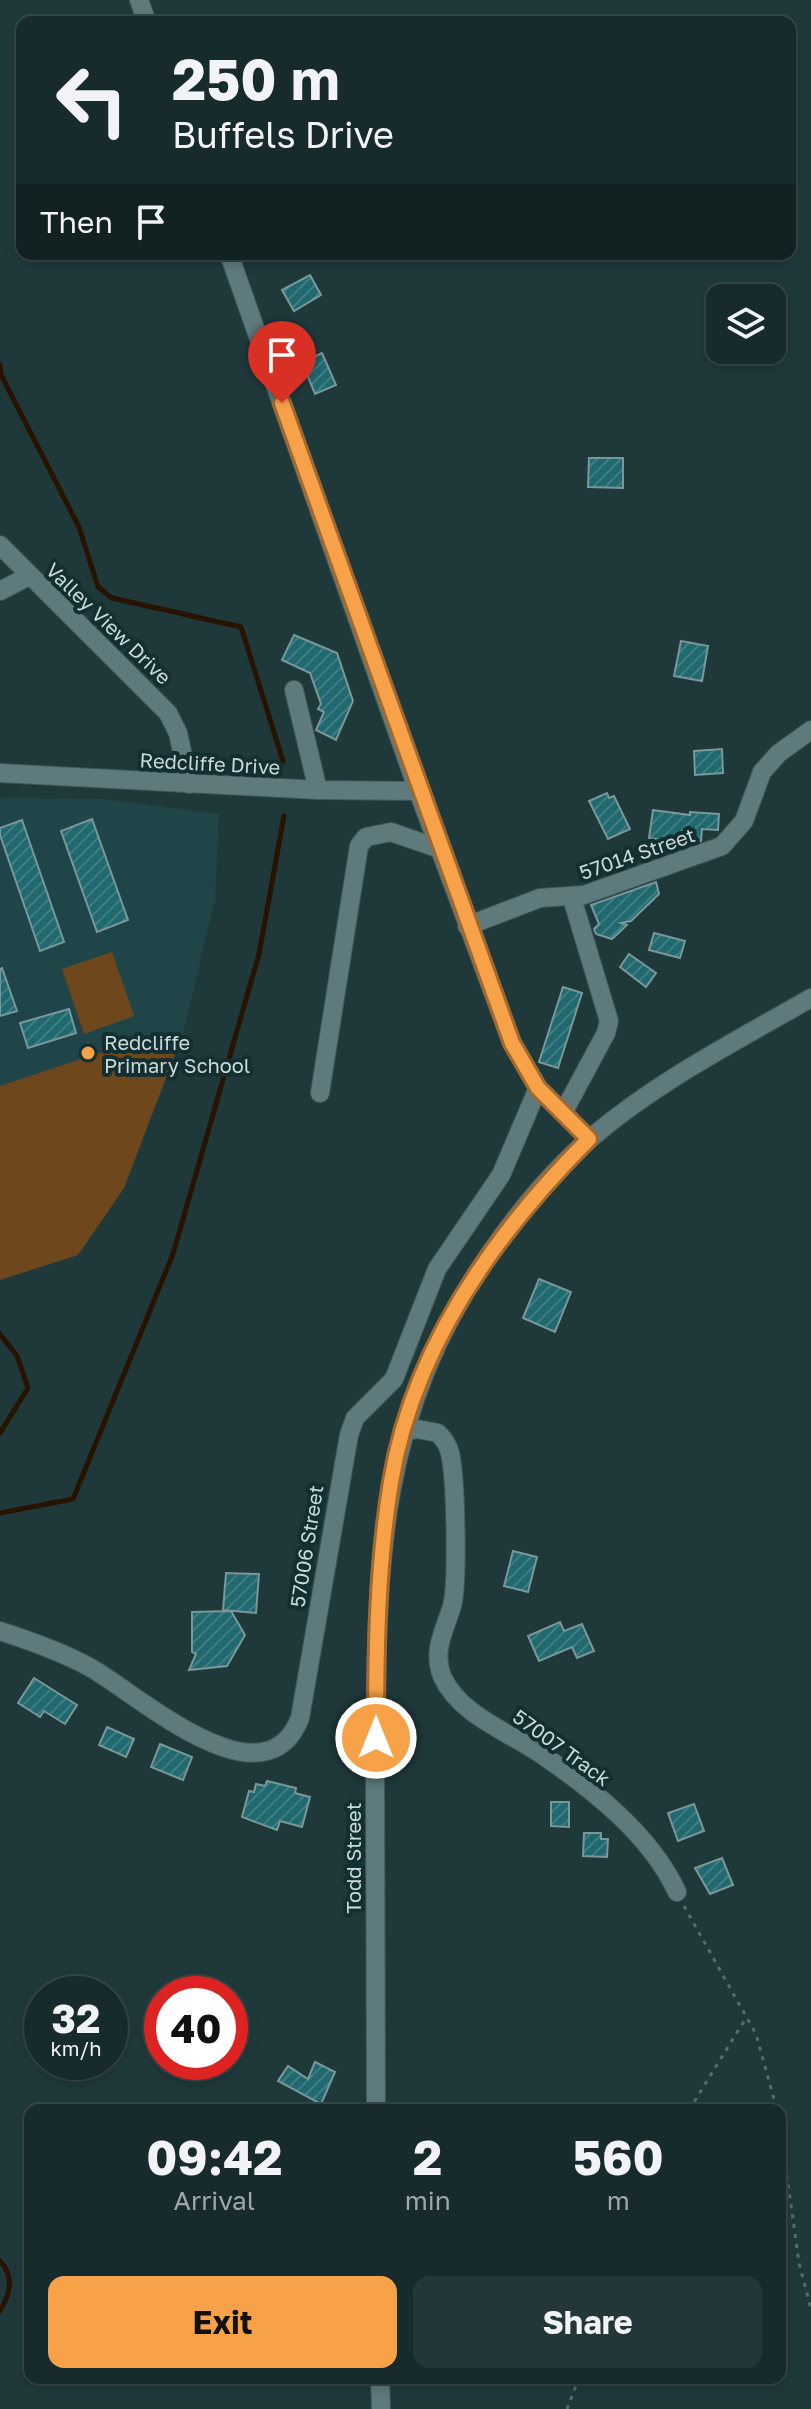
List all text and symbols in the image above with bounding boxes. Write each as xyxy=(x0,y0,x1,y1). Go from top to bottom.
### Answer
text: 250 m xyxy=(172,45,340,112)
icon: left xyxy=(40,48,144,152)
text: Buffels Drive xyxy=(172,113,394,156)
icon: arrive xyxy=(129,200,173,244)
text: Then xyxy=(40,204,113,240)
map controls xyxy=(706,284,786,364)
button: layers xyxy=(706,284,786,364)
pin xyxy=(248,321,316,403)
icon: arrive xyxy=(260,333,304,377)
street label: Valley View Drive xyxy=(42,557,176,689)
street label: Redcliffe Drive xyxy=(139,747,281,779)
street label: 57014 Street xyxy=(576,822,698,884)
place label: Redcliffe Primary School xyxy=(104,1030,250,1077)
marker: Redcliffe Primary School xyxy=(79,1044,97,1062)
street label: 57006 Street xyxy=(285,1483,327,1609)
position arrow xyxy=(334,1696,418,1780)
street label: 57007 Track xyxy=(509,1704,615,1790)
street label: Todd Street xyxy=(341,1802,365,1914)
speed limit sign: 40 xyxy=(144,1976,248,2080)
text: 32 xyxy=(52,1994,100,2042)
text: km/h xyxy=(51,2036,101,2060)
text: 09:42 xyxy=(146,2128,283,2186)
text: 2 xyxy=(413,2128,442,2186)
text: 560 xyxy=(573,2128,664,2186)
text: Arrival xyxy=(174,2185,255,2216)
text: min xyxy=(405,2185,451,2216)
text: m xyxy=(607,2185,630,2216)
button: Exit xyxy=(48,2276,397,2368)
button: Share xyxy=(413,2276,762,2368)

